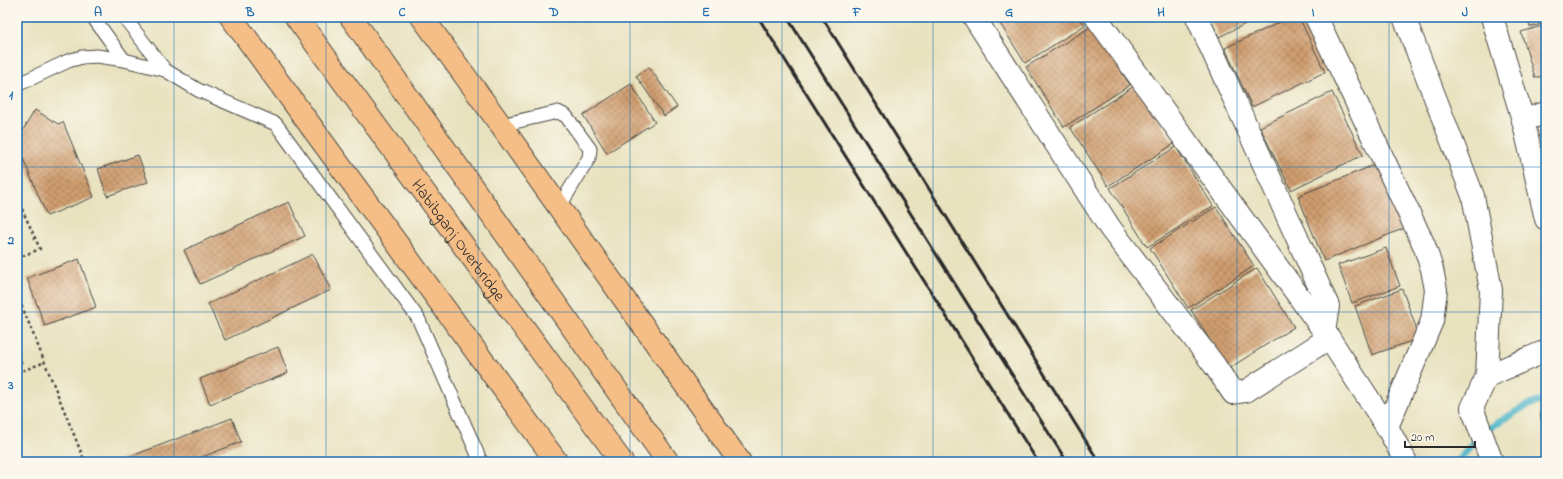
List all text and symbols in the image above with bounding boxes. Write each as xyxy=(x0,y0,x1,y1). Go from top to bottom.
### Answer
text: A xyxy=(94,3,102,22)
text: B xyxy=(245,3,255,22)
text: C xyxy=(398,3,406,22)
text: D xyxy=(548,3,559,22)
text: E xyxy=(702,3,710,22)
text: F xyxy=(852,3,862,22)
text: G xyxy=(1005,3,1013,22)
text: H xyxy=(1157,3,1165,22)
text: I xyxy=(1311,3,1315,22)
text: J xyxy=(1462,3,1468,22)
text: 1 xyxy=(9,86,14,105)
street label: Habibganj Overbridge xyxy=(405,174,511,307)
text: 2 xyxy=(7,231,15,250)
text: 3 xyxy=(7,376,14,395)
scale bar xyxy=(1405,423,1475,449)
text: 20 m xyxy=(1411,429,1434,447)

